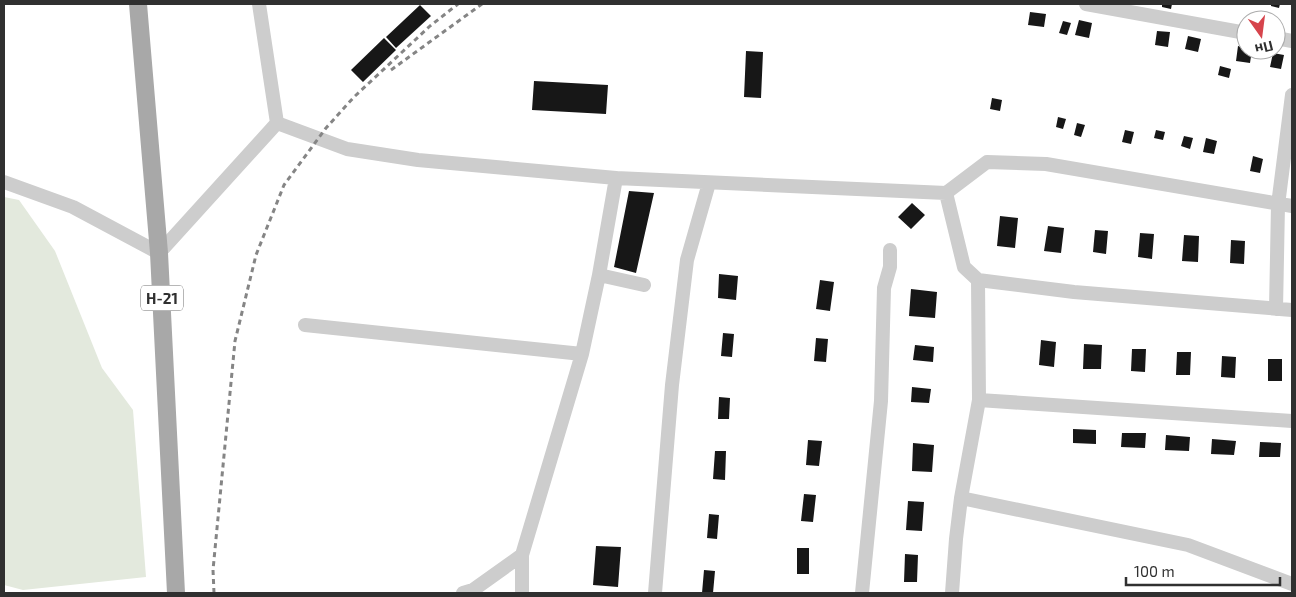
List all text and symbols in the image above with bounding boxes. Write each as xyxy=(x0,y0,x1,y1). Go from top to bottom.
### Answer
north arrow xyxy=(1236,10,1286,60)
text: Пн xyxy=(1253,38,1275,59)
road number: Н-21 xyxy=(141,286,183,310)
scale bar xyxy=(1126,554,1280,586)
text: 100 m xyxy=(1134,562,1175,580)

